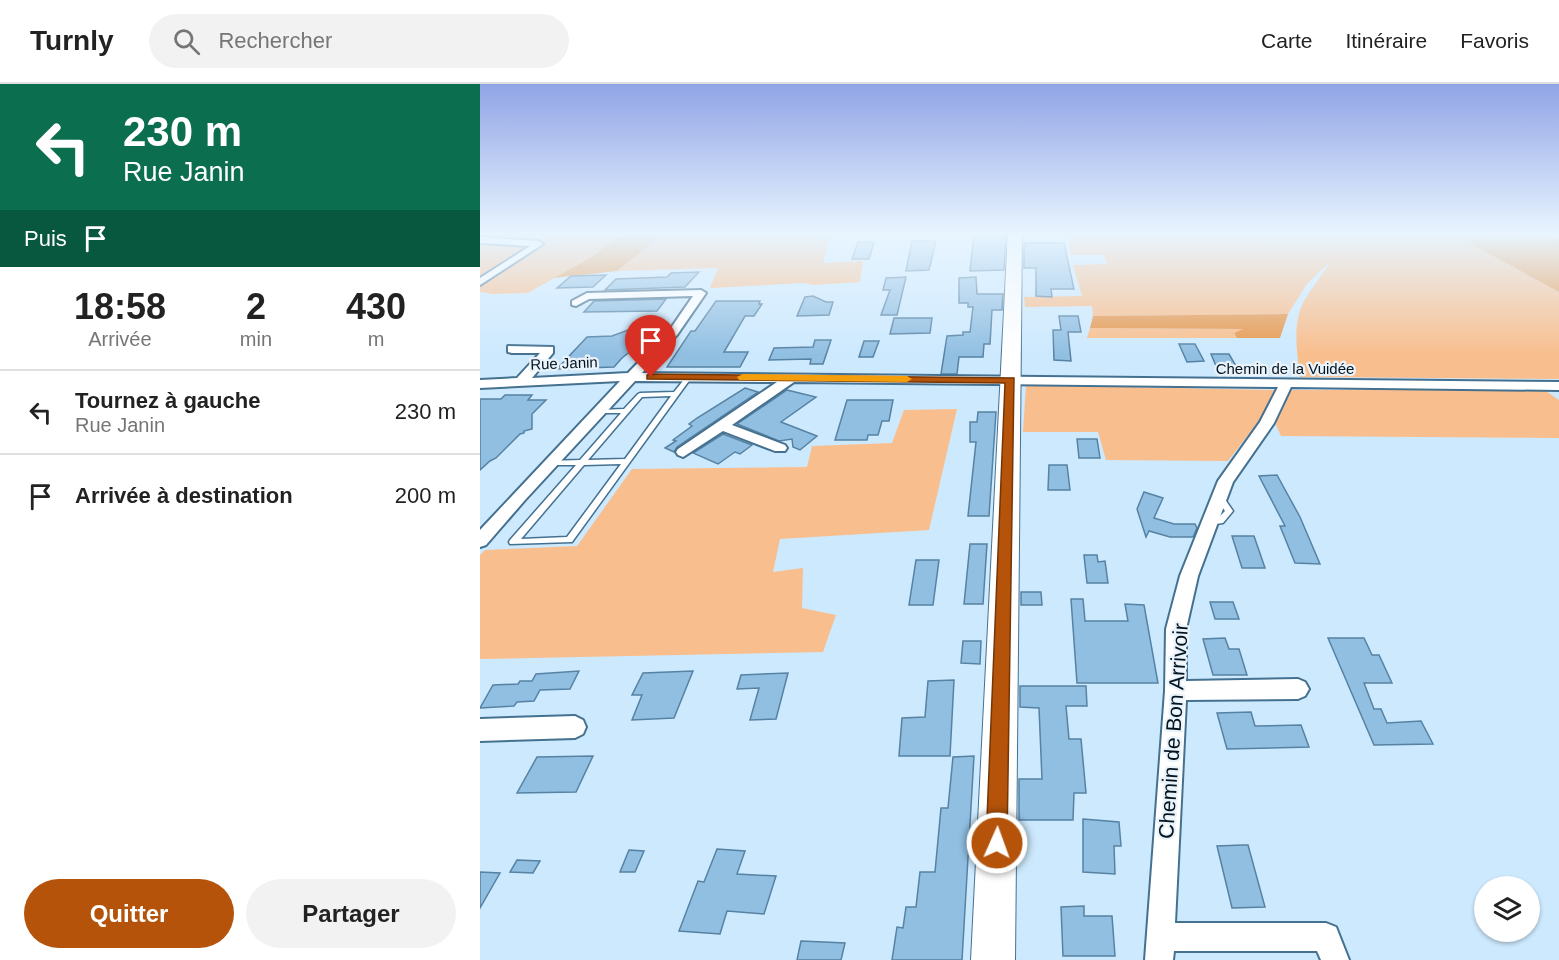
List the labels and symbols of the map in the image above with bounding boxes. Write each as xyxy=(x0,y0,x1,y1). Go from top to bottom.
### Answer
pin xyxy=(625,315,676,377)
street label: Rue Janin xyxy=(530,353,598,373)
street label: Chemin de la Vuidée xyxy=(1216,360,1354,377)
street label: Chemin de Bon Arrivoir xyxy=(1154,622,1192,840)
position arrow xyxy=(965,811,1029,875)

